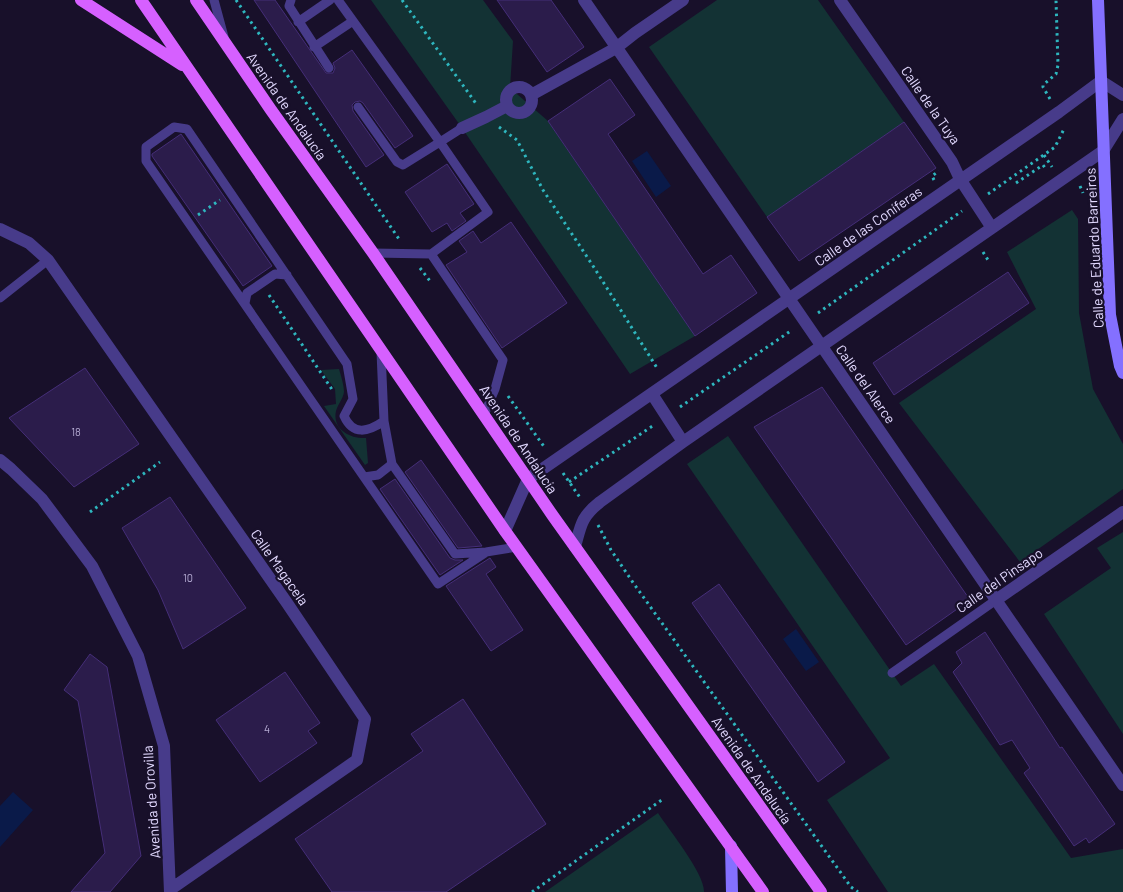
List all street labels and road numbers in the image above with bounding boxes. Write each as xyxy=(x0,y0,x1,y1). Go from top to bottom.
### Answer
street label: Avenida de Andalucía xyxy=(243,49,331,163)
street label: Calle de la Tuya xyxy=(898,63,964,147)
street label: Calle de Eduardo Barreiros xyxy=(1081,167,1107,329)
street label: Calle de las Coníferas xyxy=(811,182,925,270)
street label: Calle del Alerce xyxy=(833,341,899,427)
street label: Avenida de Andalucía xyxy=(476,381,562,497)
street label: Calle Magacela xyxy=(247,526,313,608)
street label: Calle del Pinsapo xyxy=(952,544,1046,616)
street label: Avenida de Andalucía xyxy=(708,713,796,827)
street label: Avenida de Orovilla xyxy=(139,745,163,859)

